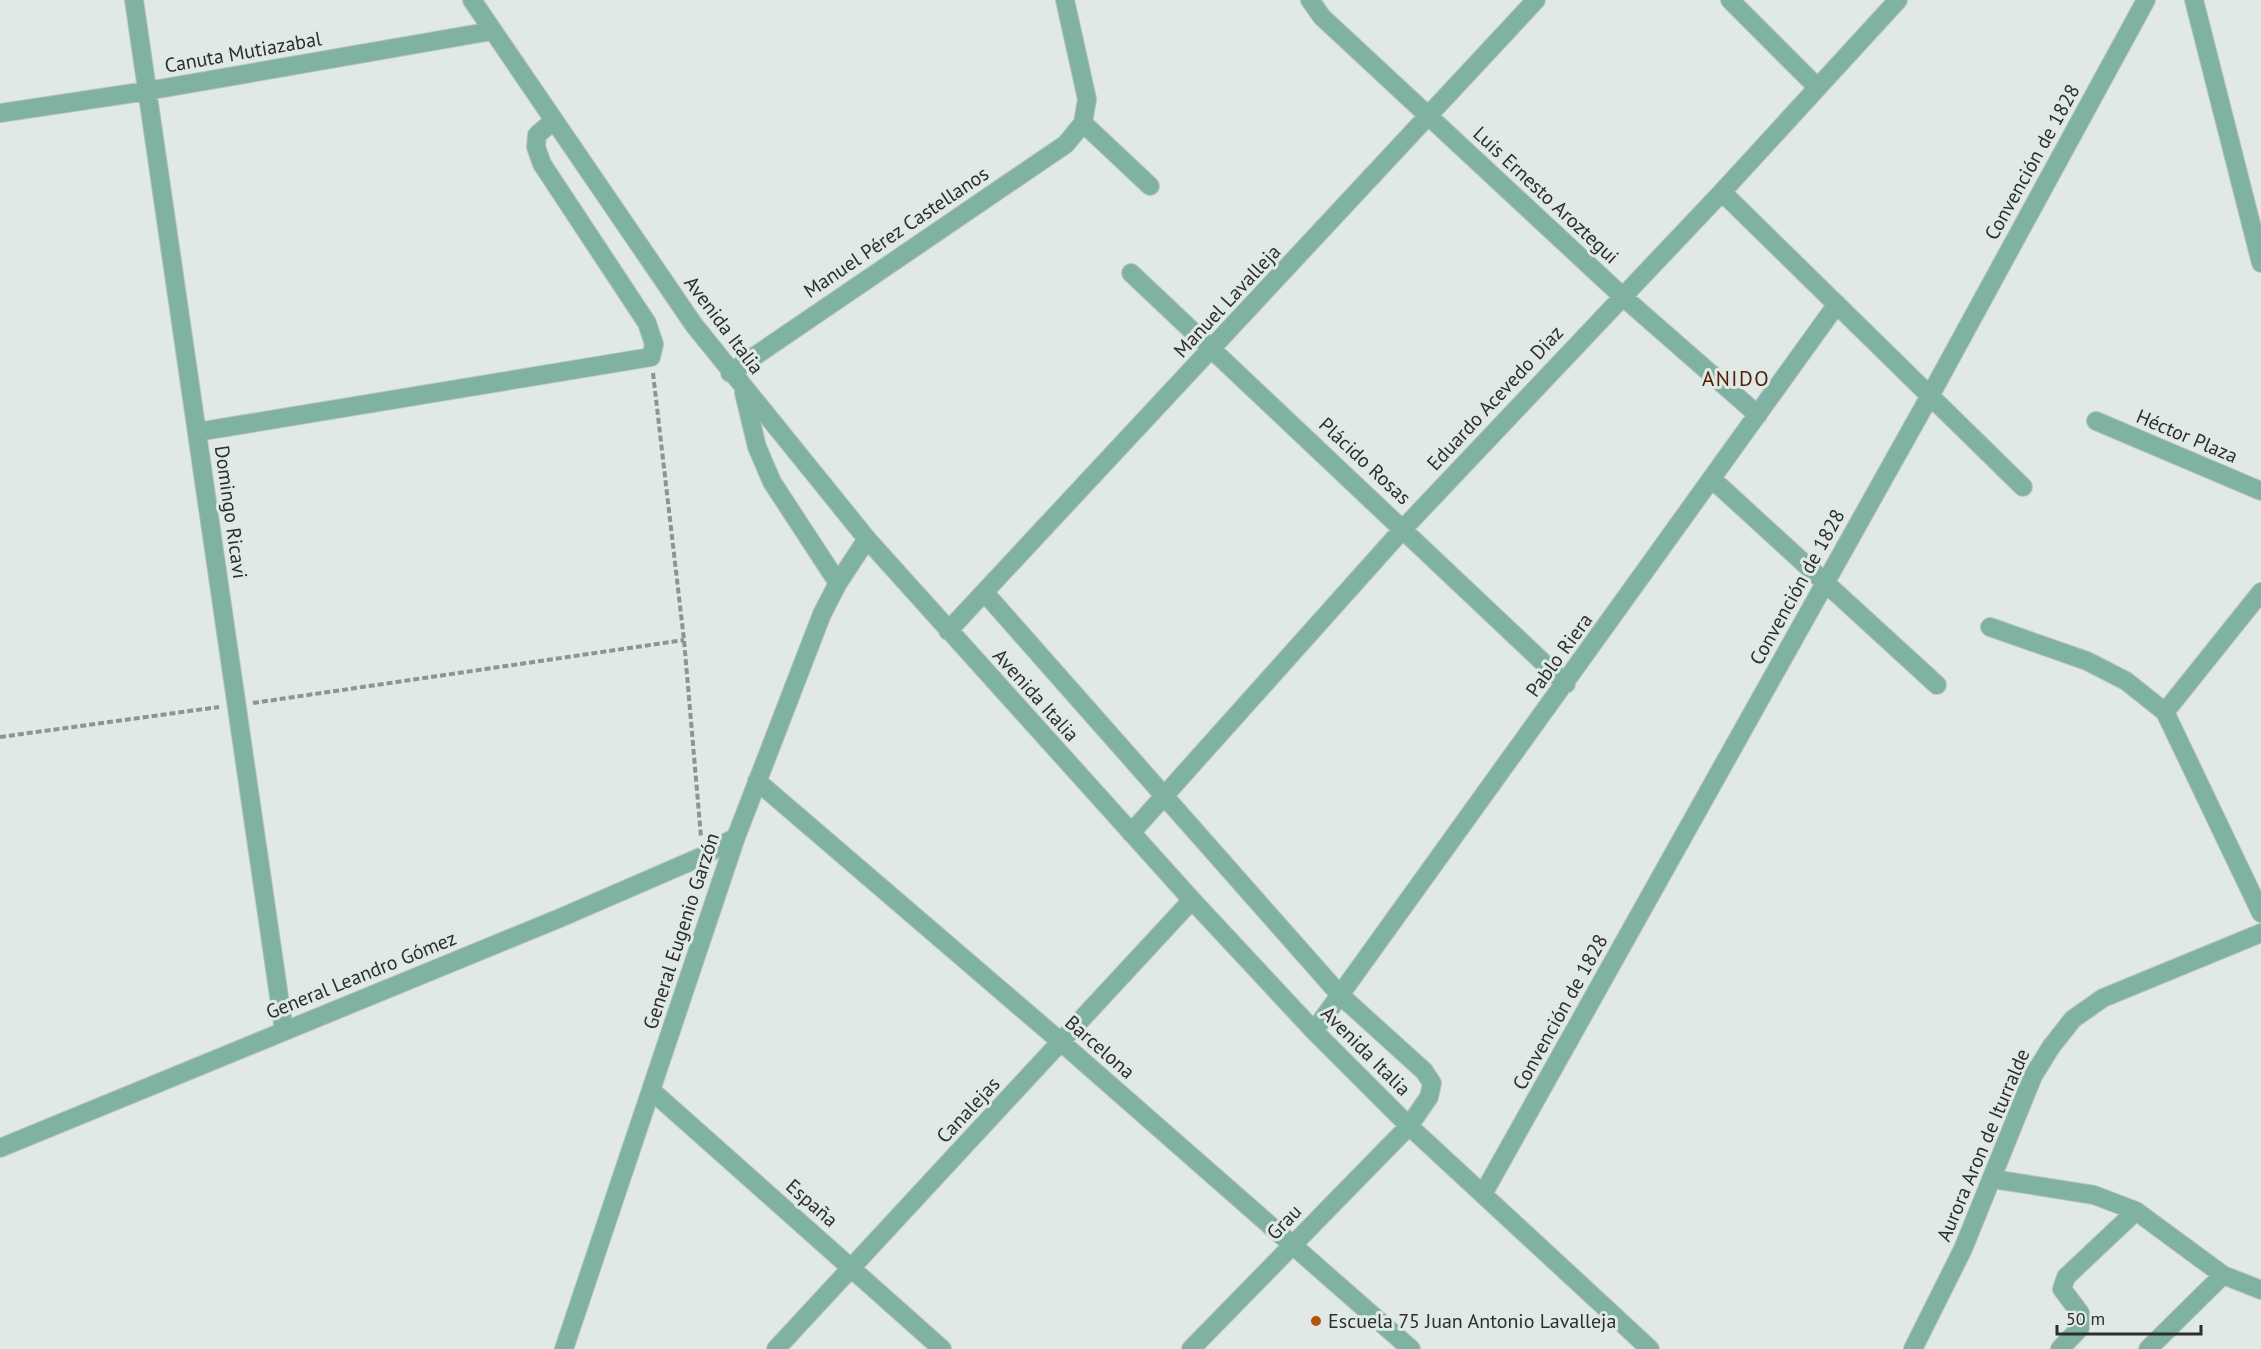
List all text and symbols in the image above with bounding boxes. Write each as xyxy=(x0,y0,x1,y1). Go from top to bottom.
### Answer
street label: Canuta Mutiazabal xyxy=(163,25,324,79)
street label: Convención de 1828 xyxy=(1978,80,2086,244)
street label: Luis Ernesto Aroztegui xyxy=(1468,121,1624,269)
street label: Manuel Pérez Castellanos xyxy=(799,160,993,304)
street label: Manuel Lavalleja xyxy=(1168,239,1286,363)
street label: Avenida Italia xyxy=(679,271,769,379)
street label: Eduardo Acevedo Diaz xyxy=(1421,320,1569,476)
district label: ANIDO xyxy=(1702,365,1770,392)
street label: Héctor Plaza xyxy=(2132,403,2242,469)
street label: Plácido Rosas xyxy=(1314,412,1416,510)
street label: Domingo Ricavi xyxy=(209,444,253,580)
street label: Convención de 1828 xyxy=(1743,505,1851,669)
street label: Pablo Riera xyxy=(1520,608,1598,702)
street label: Avenida Italia xyxy=(987,643,1085,747)
street label: General Eugenio Garzón xyxy=(637,829,725,1033)
street label: General Leandro Gómez xyxy=(262,925,460,1025)
street label: Convención de 1828 xyxy=(1506,930,1614,1094)
street label: Avenida Italia xyxy=(1316,1001,1416,1101)
street label: Barcelona xyxy=(1060,1009,1140,1085)
street label: Aurora Aron de Iturralde xyxy=(1931,1045,2035,1245)
street label: Canalejas xyxy=(931,1071,1005,1149)
street label: España xyxy=(781,1173,843,1233)
street label: Grau xyxy=(1261,1199,1307,1245)
scale bar xyxy=(2057,1298,2201,1336)
text: 50 m xyxy=(2066,1307,2105,1330)
place label: Escuela 75 Juan Antonio Lavalleja xyxy=(1328,1308,1616,1334)
marker: Escuela 75 Juan Antonio Lavalleja xyxy=(1309,1314,1323,1328)

